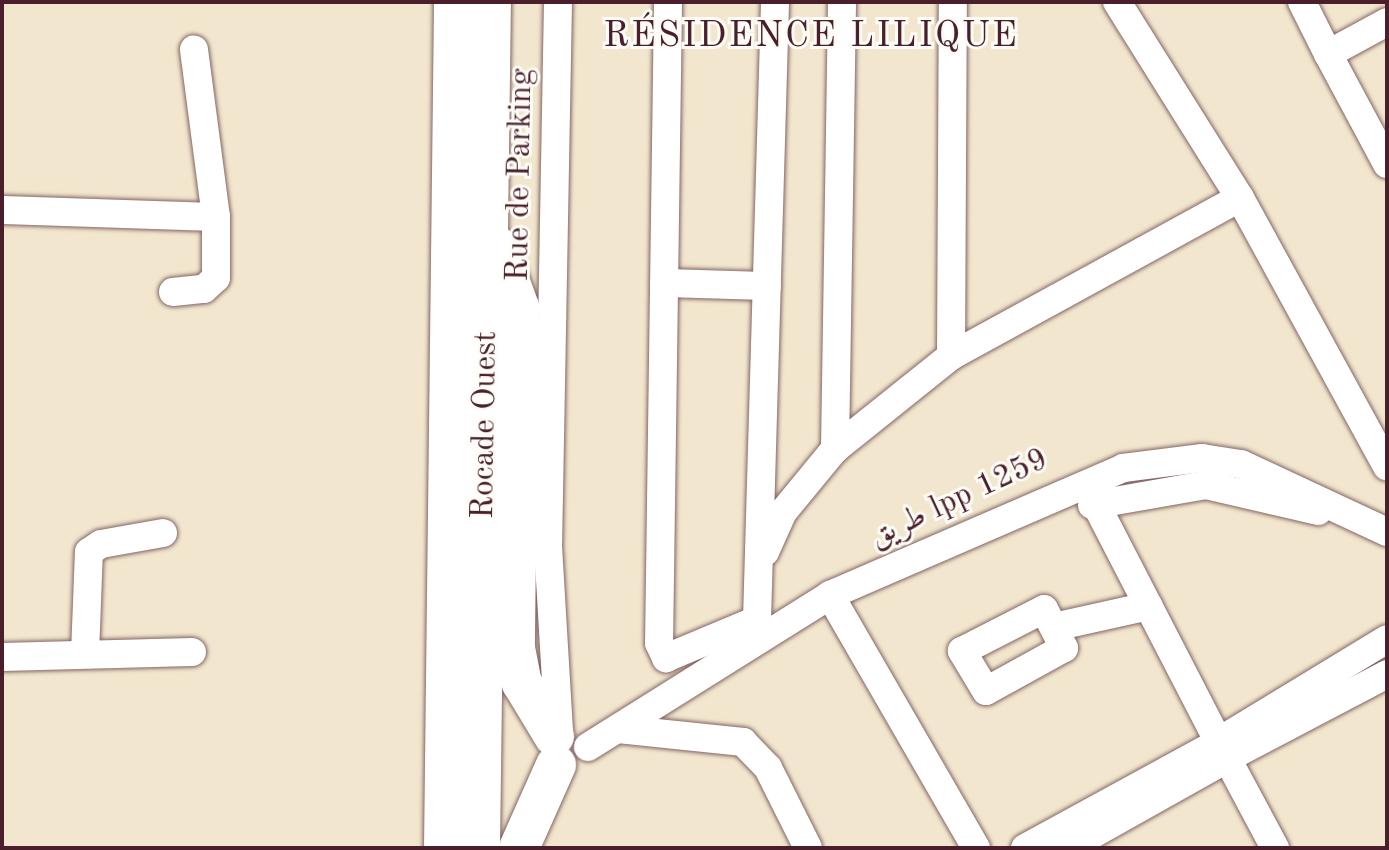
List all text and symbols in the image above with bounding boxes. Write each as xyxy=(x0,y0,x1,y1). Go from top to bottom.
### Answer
district label: RÉSIDENCE LILIQUE xyxy=(603,16,1019,60)
street label: Rue de Parking xyxy=(500,68,542,282)
street label: Rocade Ouest xyxy=(465,331,507,519)
street label: طريق lpp 1259 xyxy=(864,441,1054,557)

